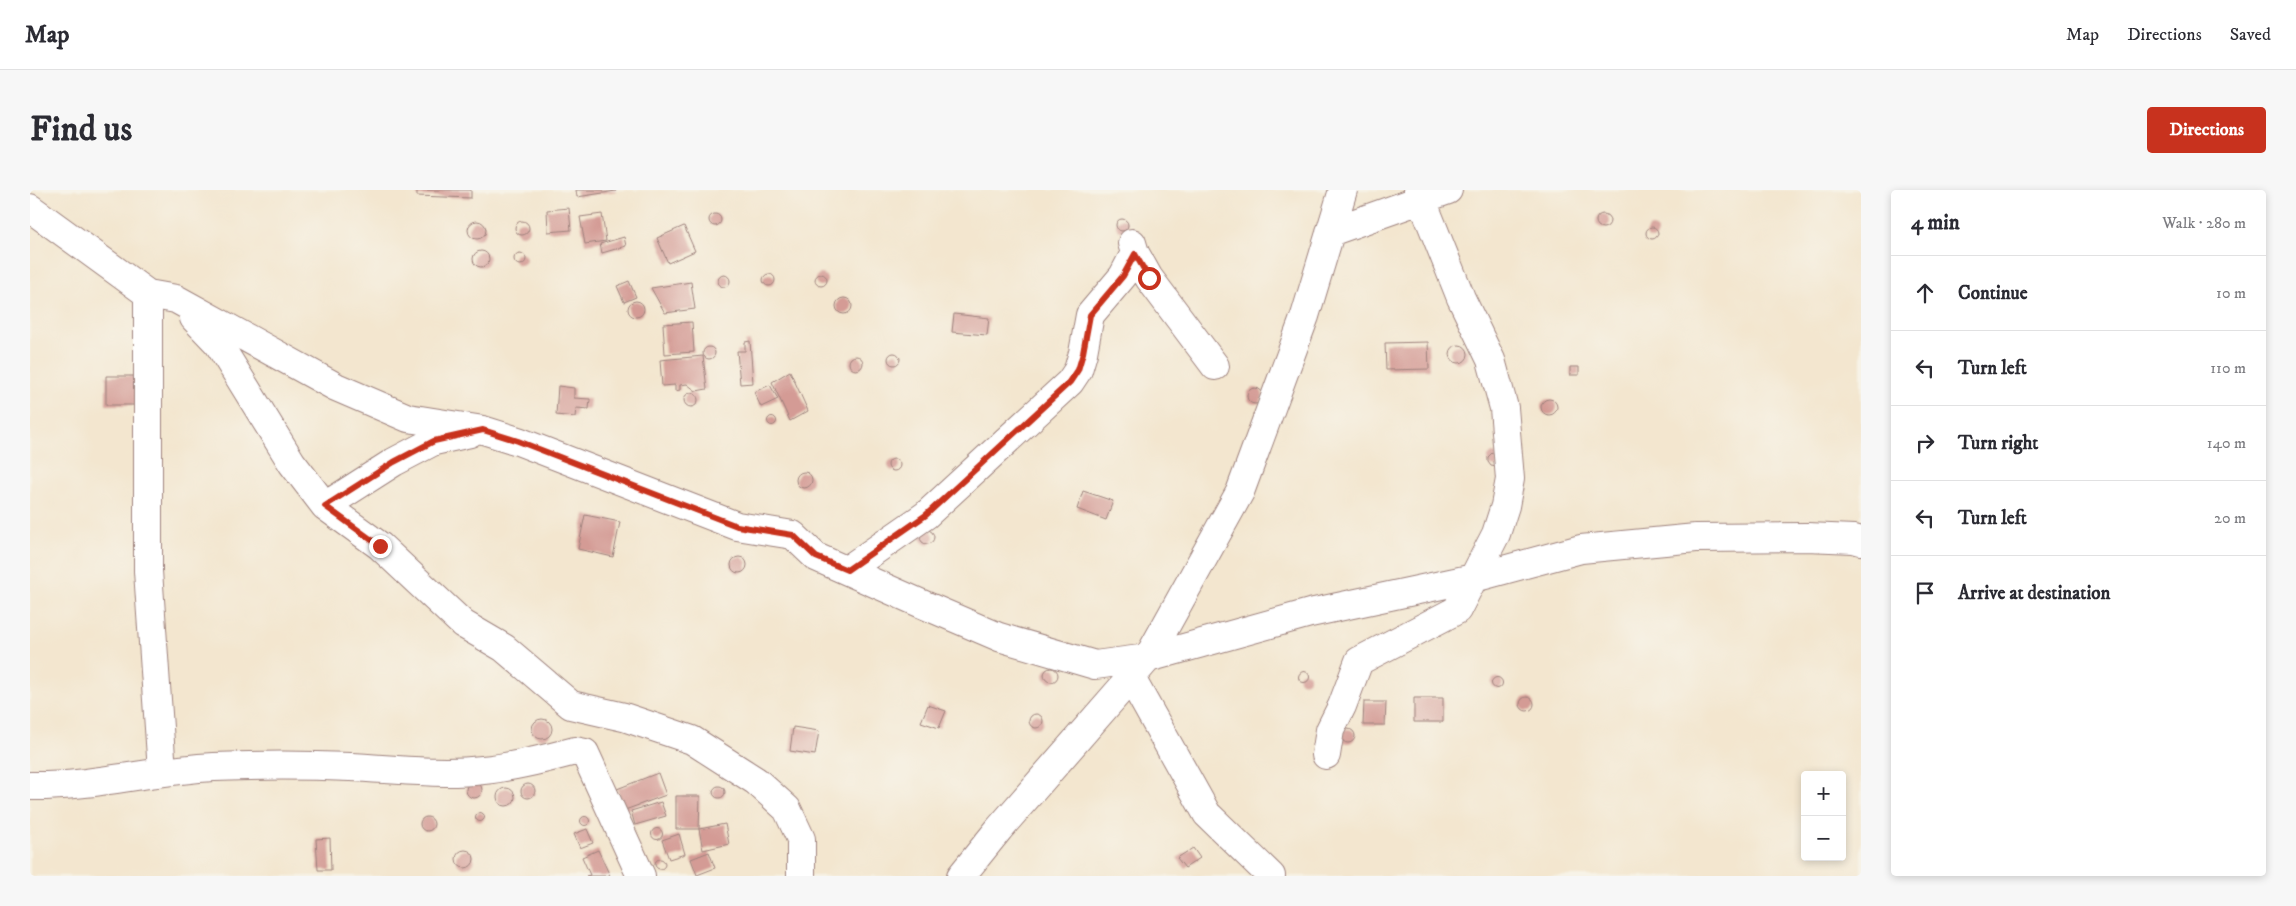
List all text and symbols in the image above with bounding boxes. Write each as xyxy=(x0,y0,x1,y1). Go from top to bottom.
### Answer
text: Map xyxy=(25,20,69,50)
text: Map xyxy=(2066,24,2099,46)
text: Directions xyxy=(2127,24,2202,46)
text: Saved xyxy=(2230,24,2271,46)
button: Directions xyxy=(2147,107,2266,153)
text: Find us xyxy=(30,108,132,152)
text: 4 min xyxy=(1911,210,1960,236)
text: Walk · 280 m xyxy=(2162,213,2246,233)
route start xyxy=(1138,267,1161,290)
icon: ahead xyxy=(1911,279,1939,307)
text: Continue xyxy=(1958,282,2028,305)
text: 10 m xyxy=(2216,283,2246,303)
icon: left xyxy=(1911,354,1939,382)
text: Turn left xyxy=(1958,357,2027,380)
text: 110 m xyxy=(2210,358,2246,378)
icon: right xyxy=(1911,429,1939,457)
text: Turn right xyxy=(1958,432,2038,455)
text: 140 m xyxy=(2207,433,2246,453)
icon: left xyxy=(1911,504,1939,532)
text: Turn left xyxy=(1958,507,2027,530)
text: 20 m xyxy=(2214,508,2246,528)
route end xyxy=(369,535,392,558)
icon: arrive xyxy=(1911,579,1939,607)
text: Arrive at destination xyxy=(1958,582,2110,605)
map controls xyxy=(1801,771,1846,861)
button: + xyxy=(1801,771,1846,816)
button: − xyxy=(1801,816,1846,861)

